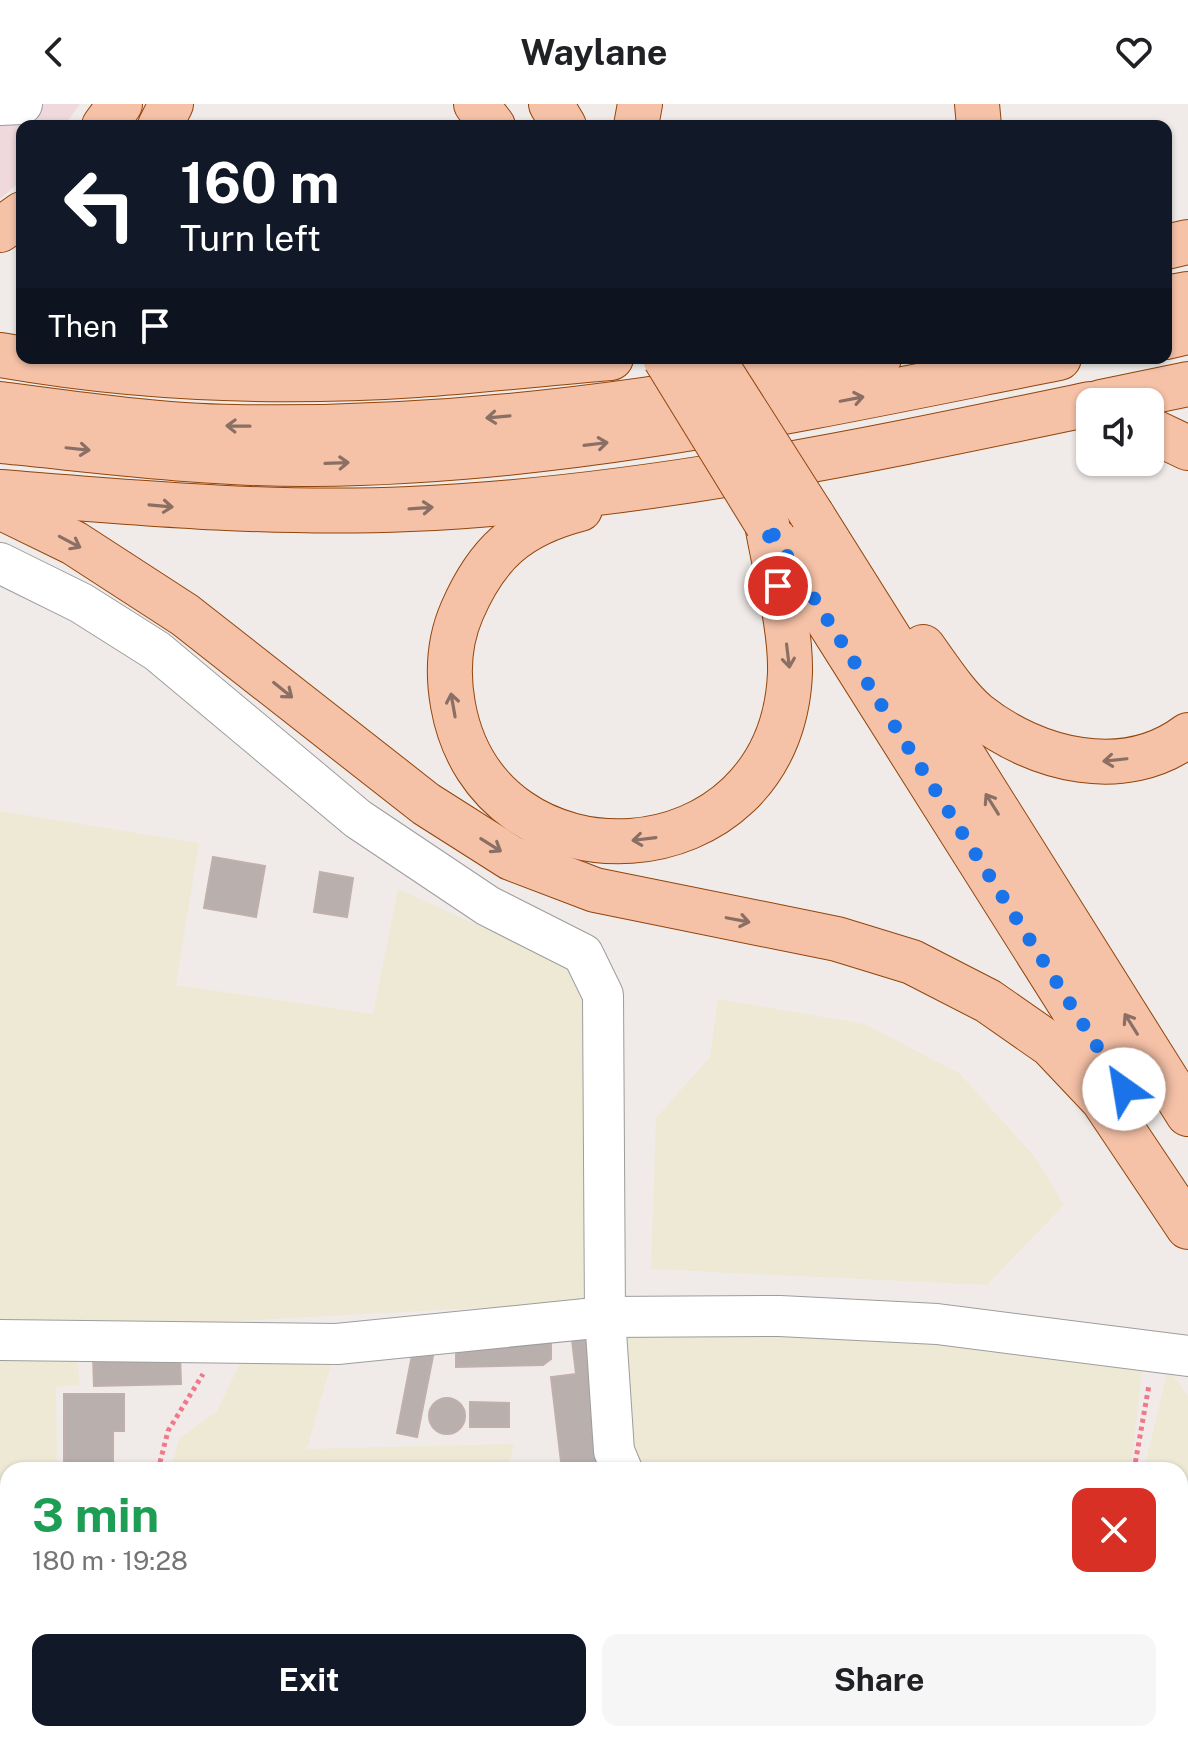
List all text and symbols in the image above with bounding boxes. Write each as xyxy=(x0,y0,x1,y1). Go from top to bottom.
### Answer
icon: back xyxy=(32,30,76,74)
icon: heart xyxy=(1112,30,1156,74)
text: Waylane xyxy=(520,31,668,73)
text: 160 m xyxy=(180,150,340,216)
icon: left xyxy=(48,152,152,256)
text: Turn left xyxy=(180,217,321,259)
icon: arrive xyxy=(133,304,177,348)
text: Then xyxy=(48,308,117,344)
map controls xyxy=(1076,388,1164,476)
button: sound xyxy=(1076,388,1164,476)
one-way arrow xyxy=(839,391,864,406)
one-way arrow xyxy=(485,410,512,425)
one-way arrow xyxy=(225,419,252,434)
one-way arrow xyxy=(582,436,609,451)
one-way arrow xyxy=(64,441,91,456)
one-way arrow xyxy=(323,456,350,471)
one-way arrow xyxy=(147,499,174,514)
one-way arrow xyxy=(407,500,434,515)
one-way arrow xyxy=(57,534,81,550)
pin xyxy=(744,552,812,620)
icon: arrive xyxy=(756,564,800,608)
one-way arrow xyxy=(780,642,795,669)
one-way arrow xyxy=(272,682,293,699)
one-way arrow xyxy=(444,692,459,718)
one-way arrow xyxy=(1102,753,1129,768)
one-way arrow xyxy=(984,794,1001,816)
one-way arrow xyxy=(632,832,657,847)
one-way arrow xyxy=(479,838,502,854)
one-way arrow xyxy=(725,913,750,928)
one-way arrow xyxy=(1123,1013,1139,1036)
position arrow xyxy=(1082,1047,1166,1131)
text: 3 min xyxy=(32,1486,159,1543)
button: close xyxy=(1072,1488,1156,1572)
text: 180 m · 19:28 xyxy=(32,1545,188,1576)
button: Exit xyxy=(32,1634,586,1726)
button: Share xyxy=(602,1634,1156,1726)

